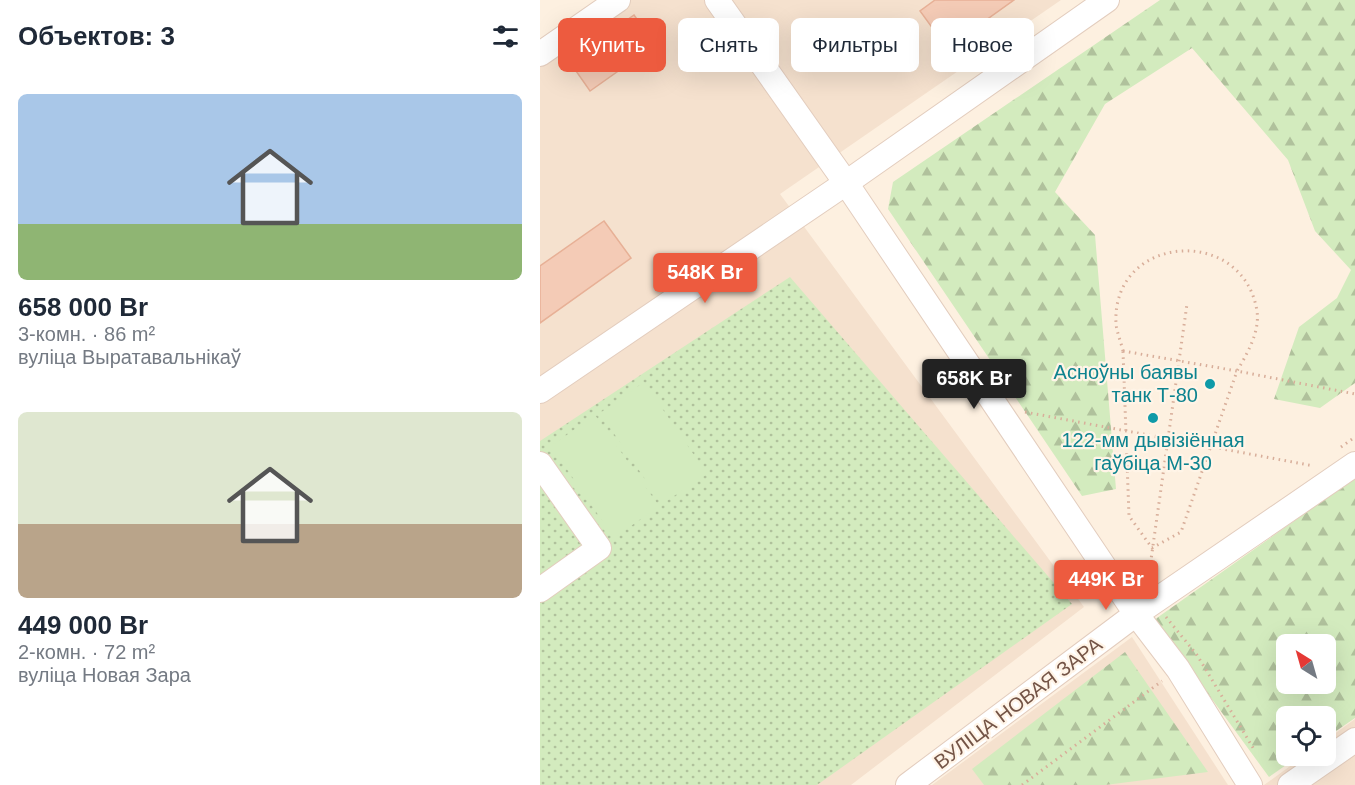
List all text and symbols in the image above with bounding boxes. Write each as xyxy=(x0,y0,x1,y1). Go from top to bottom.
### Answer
chip: Купить xyxy=(558,18,666,72)
chip: Снять xyxy=(678,18,779,72)
chip: Фильтры xyxy=(791,18,919,72)
chip: Новое xyxy=(931,18,1034,72)
icon: filters xyxy=(489,20,522,53)
text: Объектов: 3 xyxy=(18,21,175,51)
icon: home xyxy=(216,133,324,241)
pin: 548K Br xyxy=(650,253,760,304)
text: 548K Br xyxy=(667,261,743,283)
text: 658 000 Br xyxy=(18,292,148,322)
text: 3-комн. · 86 m² xyxy=(18,323,155,345)
text: вуліца Выратавальнікаў xyxy=(18,346,241,368)
pin: 658K Br xyxy=(919,359,1029,410)
place label: Асноўны баявы танк Т-80 xyxy=(1054,361,1198,406)
text: 658K Br xyxy=(936,367,1012,389)
marker: Асноўны баявы танк Т-80 xyxy=(1203,377,1217,391)
marker: 122-мм дывізіённая гаўбіца М-30 xyxy=(1146,411,1160,425)
place label: 122-мм дывізіённая гаўбіца М-30 xyxy=(1062,429,1244,474)
icon: home xyxy=(216,451,324,559)
pin: 449K Br xyxy=(1051,560,1161,611)
text: 449K Br xyxy=(1068,568,1144,590)
text: 449 000 Br xyxy=(18,610,148,640)
street label: ВУЛІЦА НОВАЯ ЗАРА xyxy=(930,632,1107,773)
north arrow xyxy=(1276,634,1336,694)
map controls xyxy=(1276,634,1336,766)
text: 2-комн. · 72 m² xyxy=(18,641,155,663)
text: вуліца Новая Зара xyxy=(18,664,191,686)
button: locate xyxy=(1276,706,1336,766)

